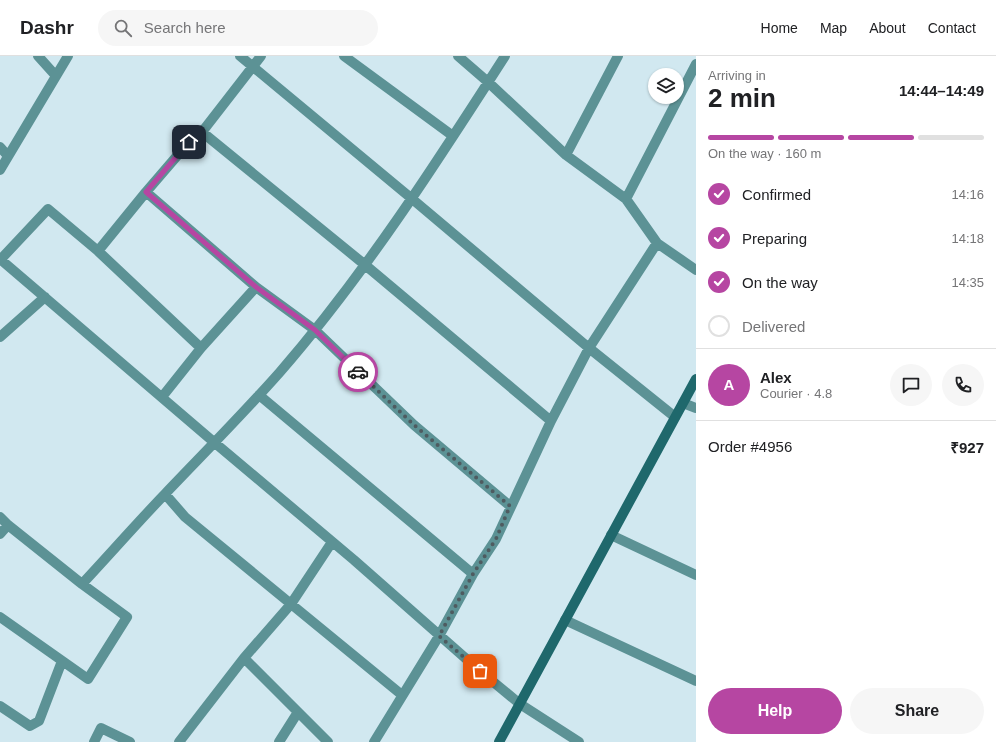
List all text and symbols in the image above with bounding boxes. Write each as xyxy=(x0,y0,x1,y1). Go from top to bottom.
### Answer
search box xyxy=(98,10,378,46)
text: Dashr xyxy=(20,17,74,38)
icon: search xyxy=(112,17,134,39)
text: Search here xyxy=(144,19,226,36)
text: Home xyxy=(761,20,798,36)
text: Map xyxy=(820,20,847,36)
text: About xyxy=(869,20,906,36)
text: Contact xyxy=(928,20,976,36)
map controls xyxy=(648,68,684,104)
button: layers xyxy=(648,68,684,104)
text: Arriving in xyxy=(708,68,766,83)
text: 14:44–14:49 xyxy=(899,82,984,99)
text: 2 min xyxy=(708,83,776,113)
pin xyxy=(172,125,206,159)
icon: home xyxy=(178,131,200,153)
text: On the way · 160 m xyxy=(708,146,821,161)
icon: check xyxy=(708,183,730,205)
text: Confirmed xyxy=(742,186,811,203)
text: 14:16 xyxy=(951,187,984,202)
icon: check xyxy=(708,227,730,249)
text: Preparing xyxy=(742,230,807,247)
text: 14:18 xyxy=(951,231,984,246)
icon: check xyxy=(708,271,730,293)
text: On the way xyxy=(742,274,818,291)
text: 14:35 xyxy=(951,275,984,290)
text: Delivered xyxy=(742,318,805,335)
courier xyxy=(338,352,378,392)
icon: car xyxy=(347,361,369,383)
button: chat xyxy=(890,364,932,406)
button: phone xyxy=(942,364,984,406)
text: Alex xyxy=(760,369,792,386)
text: A xyxy=(724,376,734,393)
text: Courier · 4.8 xyxy=(760,386,832,401)
text: Order #4956 xyxy=(708,438,792,455)
text: ₹927 xyxy=(950,439,984,456)
pin xyxy=(463,654,497,688)
icon: bag xyxy=(469,660,491,682)
button: Help xyxy=(708,688,842,734)
button: Share xyxy=(850,688,984,734)

